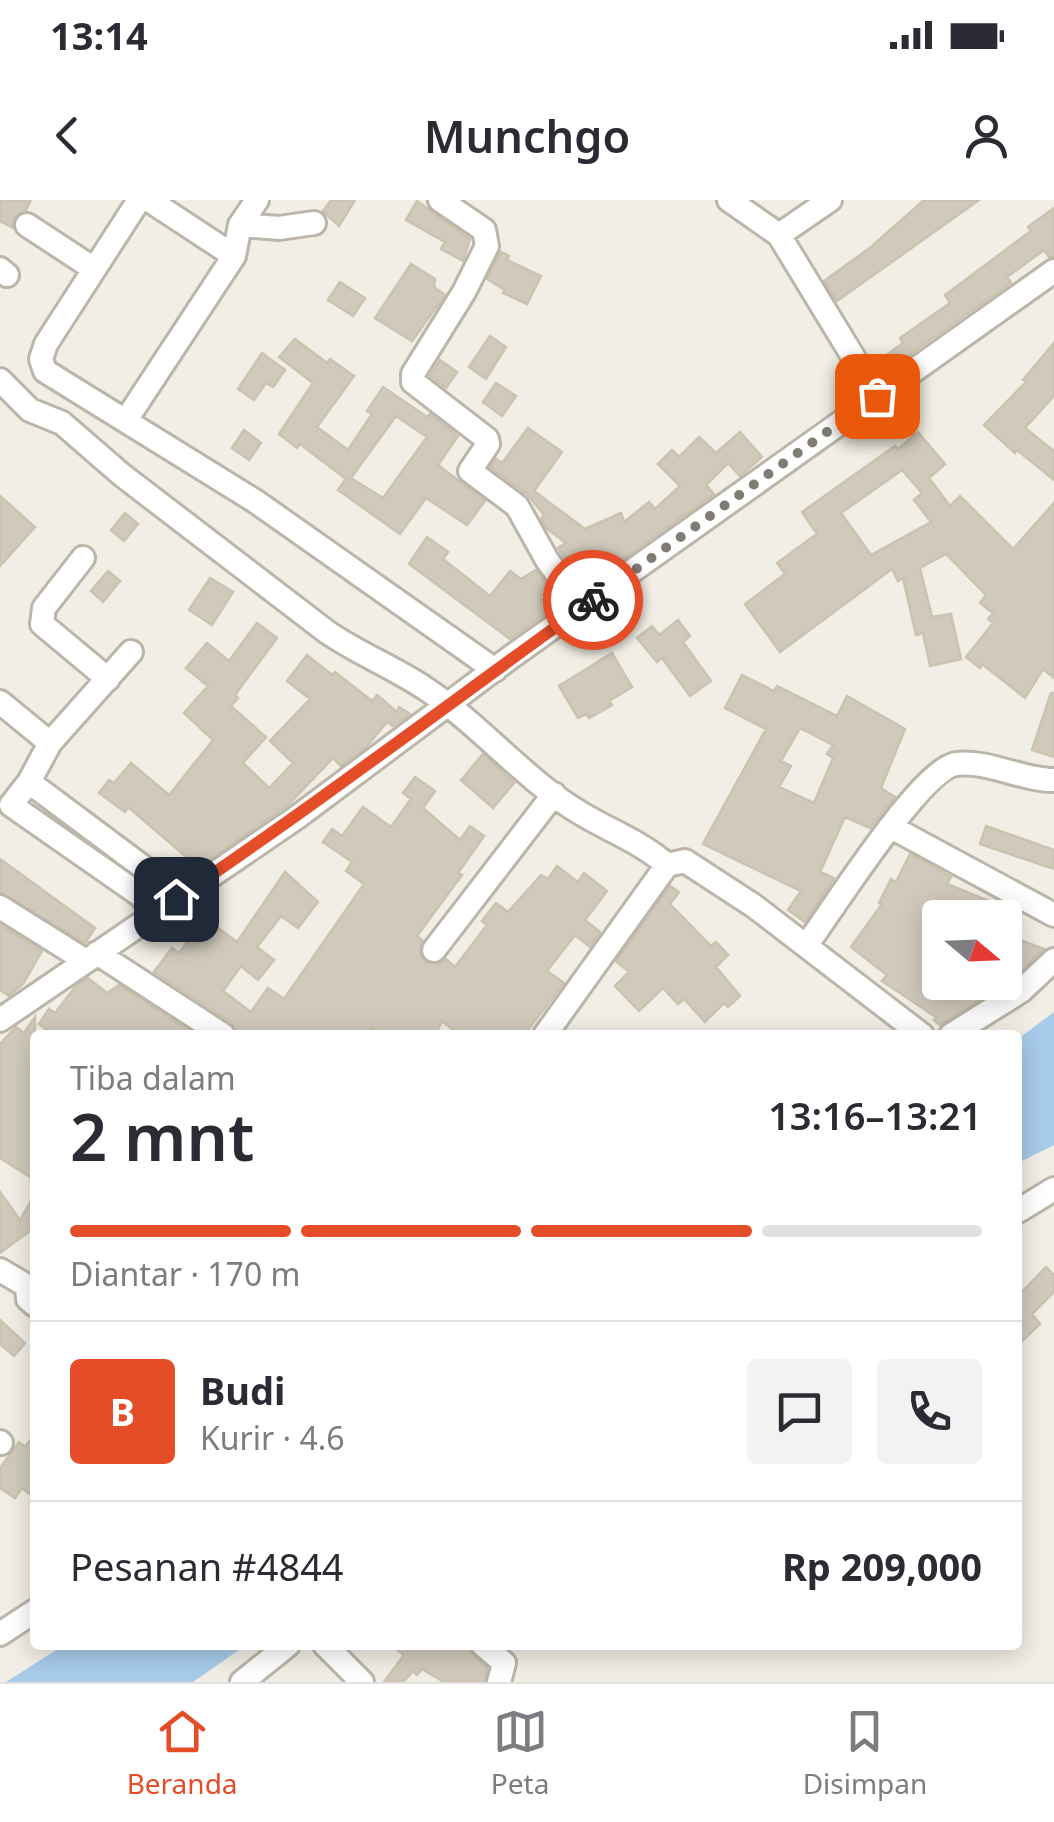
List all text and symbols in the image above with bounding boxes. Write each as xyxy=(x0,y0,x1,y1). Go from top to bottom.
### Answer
text: 13:14 xyxy=(50,9,148,61)
text: Munchgo xyxy=(424,105,630,166)
icon: back xyxy=(40,108,95,163)
icon: person xyxy=(959,108,1014,163)
pin xyxy=(835,354,920,439)
icon: bag xyxy=(850,369,905,424)
courier xyxy=(543,550,643,650)
icon: bike xyxy=(566,573,621,628)
pin xyxy=(134,857,219,942)
icon: home xyxy=(149,872,204,927)
north arrow xyxy=(922,900,1022,1000)
map controls xyxy=(922,900,1022,1000)
text: Tiba dalam xyxy=(70,1056,236,1099)
text: 13:16–13:21 xyxy=(768,1089,982,1141)
text: 2 mnt xyxy=(70,1092,254,1180)
text: Diantar · 170 m xyxy=(70,1252,300,1295)
button: chat xyxy=(747,1359,852,1464)
button: phone xyxy=(877,1359,982,1464)
text: Budi xyxy=(200,1364,285,1416)
text: B xyxy=(110,1385,135,1437)
text: Kurir · 4.6 xyxy=(200,1416,345,1459)
text: Pesanan #4844 xyxy=(70,1540,344,1592)
text: Rp 209,000 xyxy=(782,1540,982,1592)
tab: Beranda xyxy=(127,1704,238,1802)
tab: Peta xyxy=(491,1704,549,1802)
tab: Disimpan xyxy=(803,1704,927,1802)

